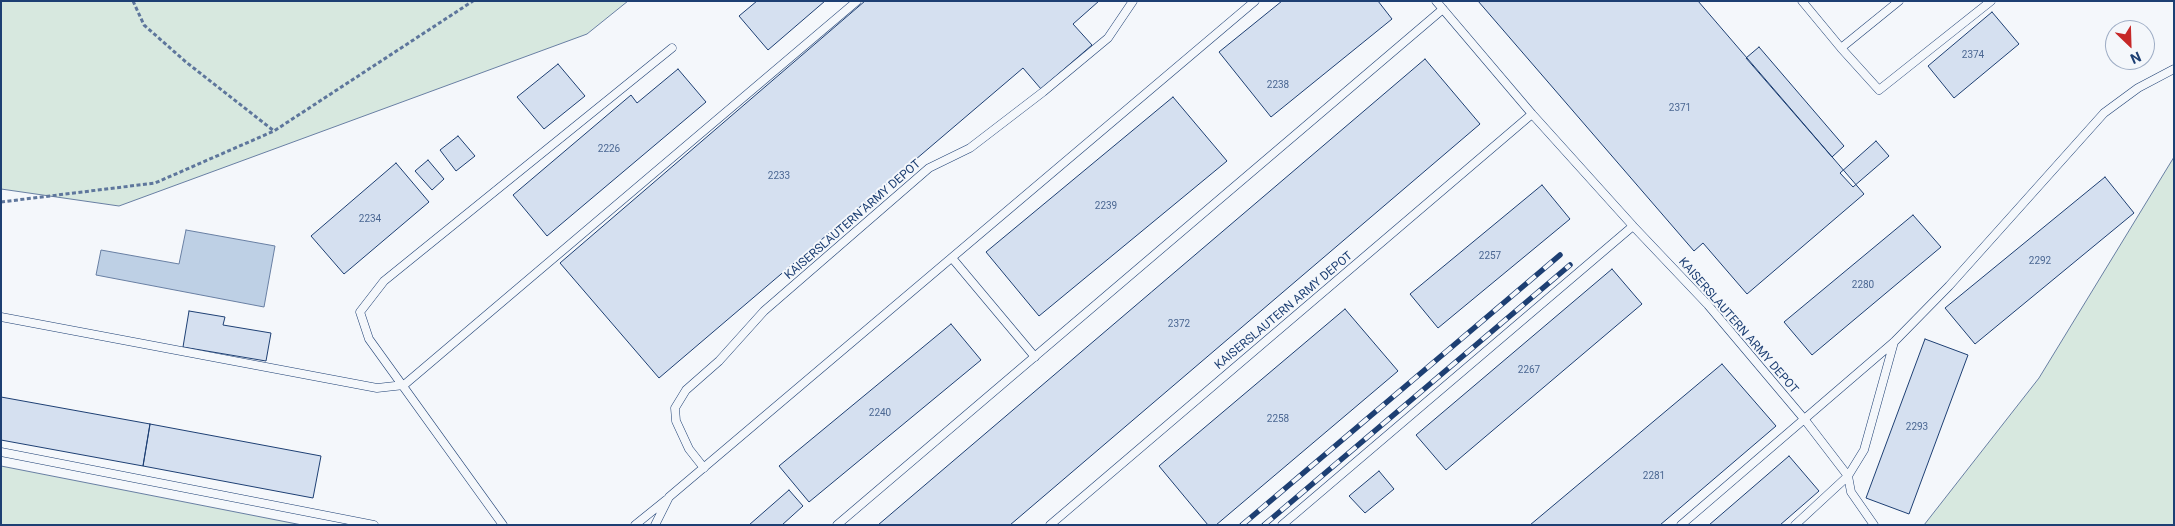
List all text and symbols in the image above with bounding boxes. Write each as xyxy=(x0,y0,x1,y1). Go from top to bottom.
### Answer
north arrow xyxy=(2105,20,2155,70)
text: N xyxy=(2128,48,2143,67)
house number: 2374 xyxy=(1962,49,1984,61)
house number: 2238 xyxy=(1267,79,1289,91)
house number: 2371 xyxy=(1669,102,1691,114)
house number: 2226 xyxy=(598,143,620,155)
street label: KAISERSLAUTERN ARMY DEPOT xyxy=(782,157,924,283)
house number: 2233 xyxy=(768,170,790,182)
house number: 2239 xyxy=(1095,200,1117,212)
house number: 2234 xyxy=(359,213,381,225)
street label: KAISERSLAUTERN ARMY DEPOT xyxy=(1212,249,1356,373)
house number: 2257 xyxy=(1479,250,1501,262)
street label: KAISERSLAUTERN ARMY DEPOT xyxy=(1675,255,1801,397)
house number: 2292 xyxy=(2029,255,2051,267)
house number: 2280 xyxy=(1852,279,1874,291)
house number: 2372 xyxy=(1168,318,1190,330)
house number: 2267 xyxy=(1518,364,1540,376)
house number: 2240 xyxy=(869,407,891,419)
house number: 2258 xyxy=(1267,413,1289,425)
house number: 2293 xyxy=(1906,421,1928,433)
house number: 2281 xyxy=(1643,470,1665,482)

